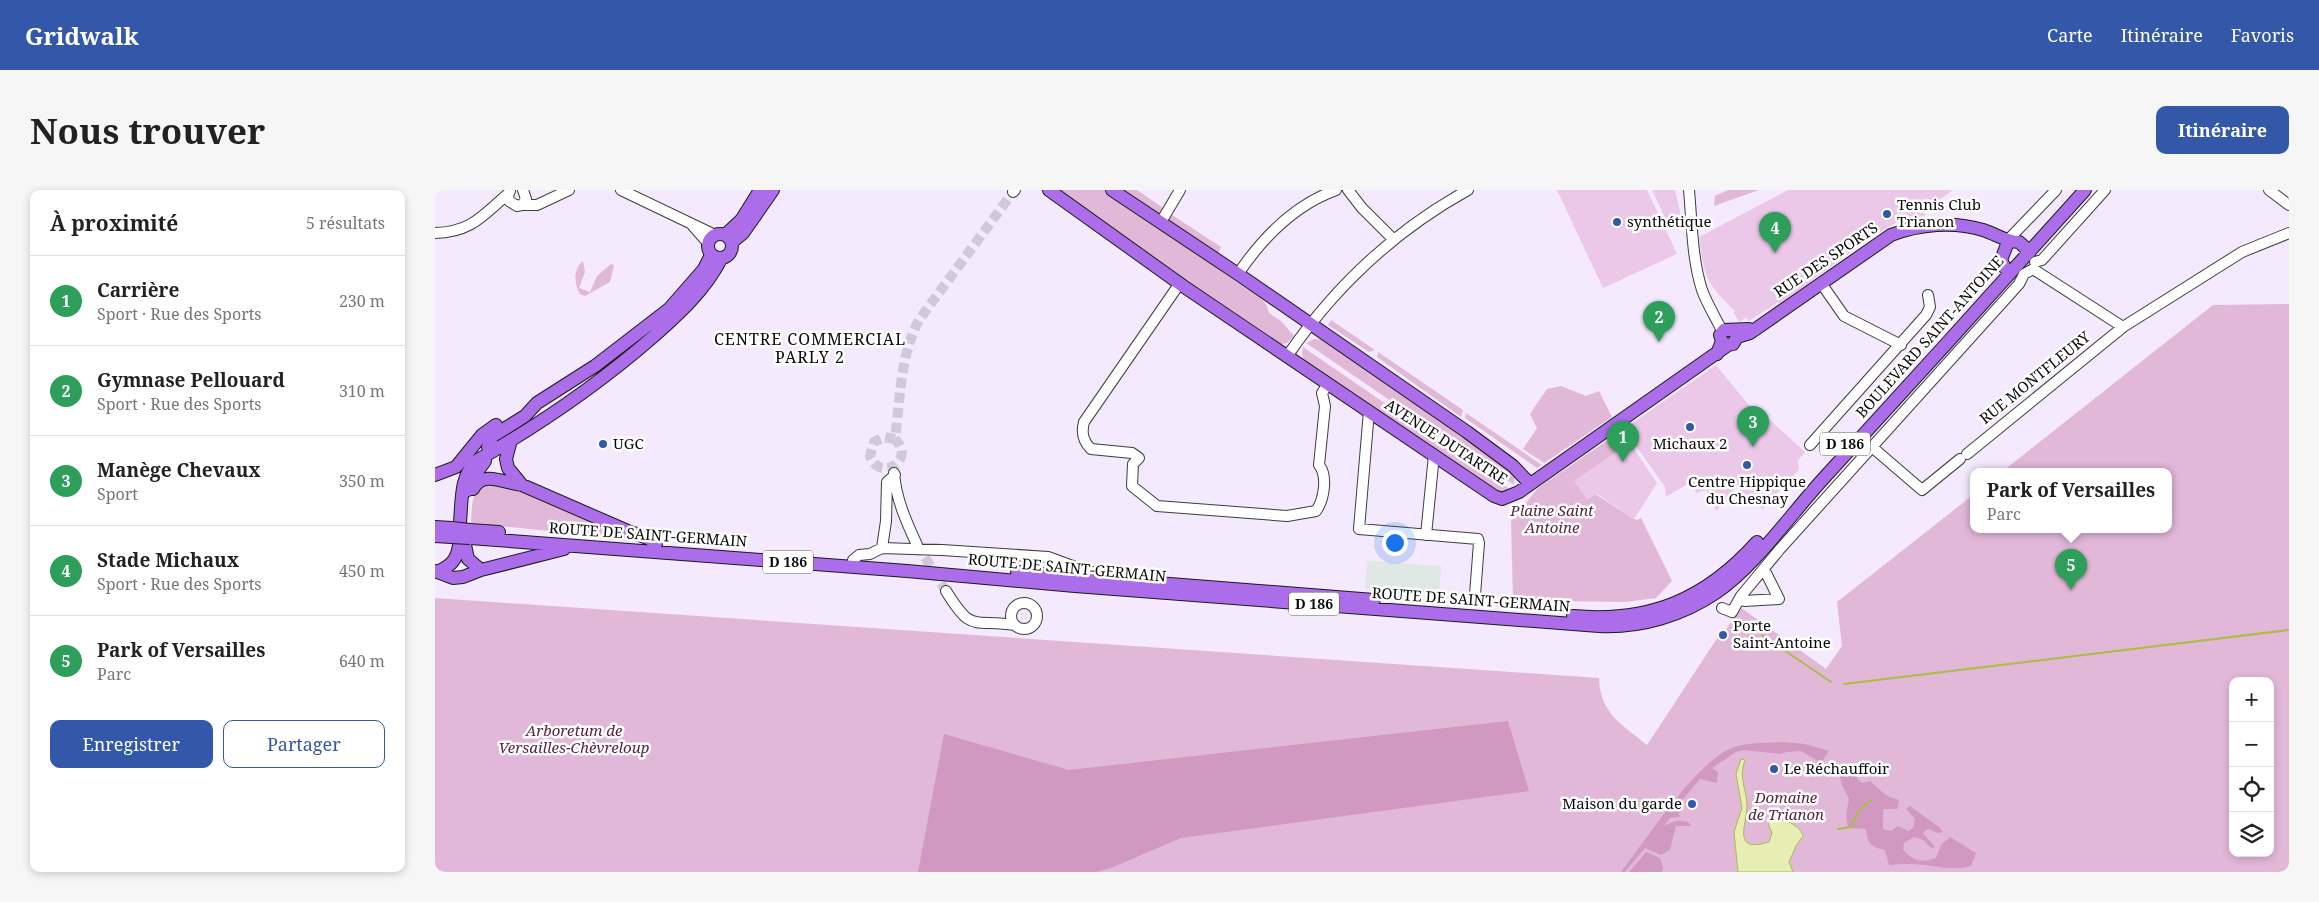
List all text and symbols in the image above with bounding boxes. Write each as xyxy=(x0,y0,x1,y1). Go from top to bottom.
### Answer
text: Gridwalk xyxy=(25,19,139,52)
text: Carte xyxy=(2047,23,2093,47)
text: Itinéraire xyxy=(2121,23,2203,47)
text: Favoris xyxy=(2231,23,2294,47)
button: Itinéraire xyxy=(2156,106,2289,154)
text: Nous trouver xyxy=(30,107,265,154)
place label: Tennis Club Trianon xyxy=(1897,194,1981,231)
marker: Tennis Club Trianon xyxy=(1881,208,1893,220)
text: À proximité xyxy=(50,209,178,237)
place label: synthétique xyxy=(1627,211,1712,231)
text: 5 résultats xyxy=(306,212,385,234)
pin: 4 xyxy=(1759,212,1791,253)
marker: synthétique xyxy=(1611,216,1623,228)
street label: RUE DES SPORTS xyxy=(1770,217,1881,301)
street label: BOULEVARD SAINT-ANTOINE xyxy=(1851,251,2008,422)
text: Carrière xyxy=(97,277,179,303)
text: 1 xyxy=(61,290,71,312)
text: 230 m xyxy=(339,290,385,312)
pin: 2 xyxy=(1643,301,1675,342)
text: Sport · Rue des Sports xyxy=(97,303,262,325)
street label: RUE MONTFLEURY xyxy=(1975,326,2094,428)
district label: CENTRE COMMERCIAL PARLY 2 xyxy=(714,328,906,368)
text: Gymnase Pellouard xyxy=(97,367,285,393)
text: 2 xyxy=(61,380,71,402)
text: 310 m xyxy=(339,380,385,402)
text: Sport · Rue des Sports xyxy=(97,393,262,415)
street label: AVENUE DUTARTRE xyxy=(1381,394,1512,488)
pin: 3 xyxy=(1737,406,1769,447)
pin: 1 xyxy=(1607,421,1639,462)
marker: Michaux 2 xyxy=(1684,421,1696,433)
road number: D 186 xyxy=(1820,432,1870,456)
place label: UGC xyxy=(613,433,644,453)
place label: Michaux 2 xyxy=(1653,433,1727,453)
marker: UGC xyxy=(597,438,609,450)
text: Manège Chevaux xyxy=(97,457,261,483)
marker: Centre Hippique du Chesnay xyxy=(1741,459,1753,471)
popup xyxy=(1970,468,2172,533)
text: 3 xyxy=(61,470,71,492)
text: 350 m xyxy=(339,470,385,492)
place label: Centre Hippique du Chesnay xyxy=(1688,471,1806,508)
text: Park of Versailles xyxy=(1987,477,2155,503)
text: Sport xyxy=(97,483,138,505)
park label: Plaine Saint Antoine xyxy=(1509,500,1594,537)
text: Parc xyxy=(1987,503,2021,525)
street label: ROUTE DE SAINT-GERMAIN xyxy=(548,517,748,551)
your location xyxy=(1382,530,1408,556)
text: Stade Michaux xyxy=(97,547,239,573)
street label: ROUTE DE SAINT-GERMAIN xyxy=(967,548,1167,586)
pin: 5 xyxy=(2055,549,2087,590)
road number: D 186 xyxy=(763,551,813,574)
text: 4 xyxy=(61,560,71,582)
text: 450 m xyxy=(339,560,385,582)
text: Sport · Rue des Sports xyxy=(97,573,262,595)
street label: ROUTE DE SAINT-GERMAIN xyxy=(1371,582,1571,616)
road number: D 186 xyxy=(1289,592,1339,616)
place label: Porte Saint-Antoine xyxy=(1733,615,1831,652)
marker: Porte Saint-Antoine xyxy=(1717,629,1729,641)
text: Park of Versailles xyxy=(97,637,265,663)
text: 5 xyxy=(61,650,71,672)
text: 640 m xyxy=(339,650,385,672)
text: Parc xyxy=(97,663,131,685)
map controls xyxy=(2229,677,2274,857)
button: + xyxy=(2229,677,2274,722)
button: Enregistrer xyxy=(50,720,213,768)
button: Partager xyxy=(223,720,385,768)
park label: Arboretum de Versailles-Chèvreloup xyxy=(499,720,650,757)
button: − xyxy=(2229,722,2274,767)
place label: Le Réchauffoir xyxy=(1784,758,1889,778)
marker: Le Réchauffoir xyxy=(1768,763,1780,775)
button: locate xyxy=(2229,767,2274,812)
park label: Domaine de Trianon xyxy=(1748,787,1824,824)
place label: Maison du garde xyxy=(1562,793,1682,813)
marker: Maison du garde xyxy=(1686,798,1698,810)
button: layers xyxy=(2229,812,2274,857)

